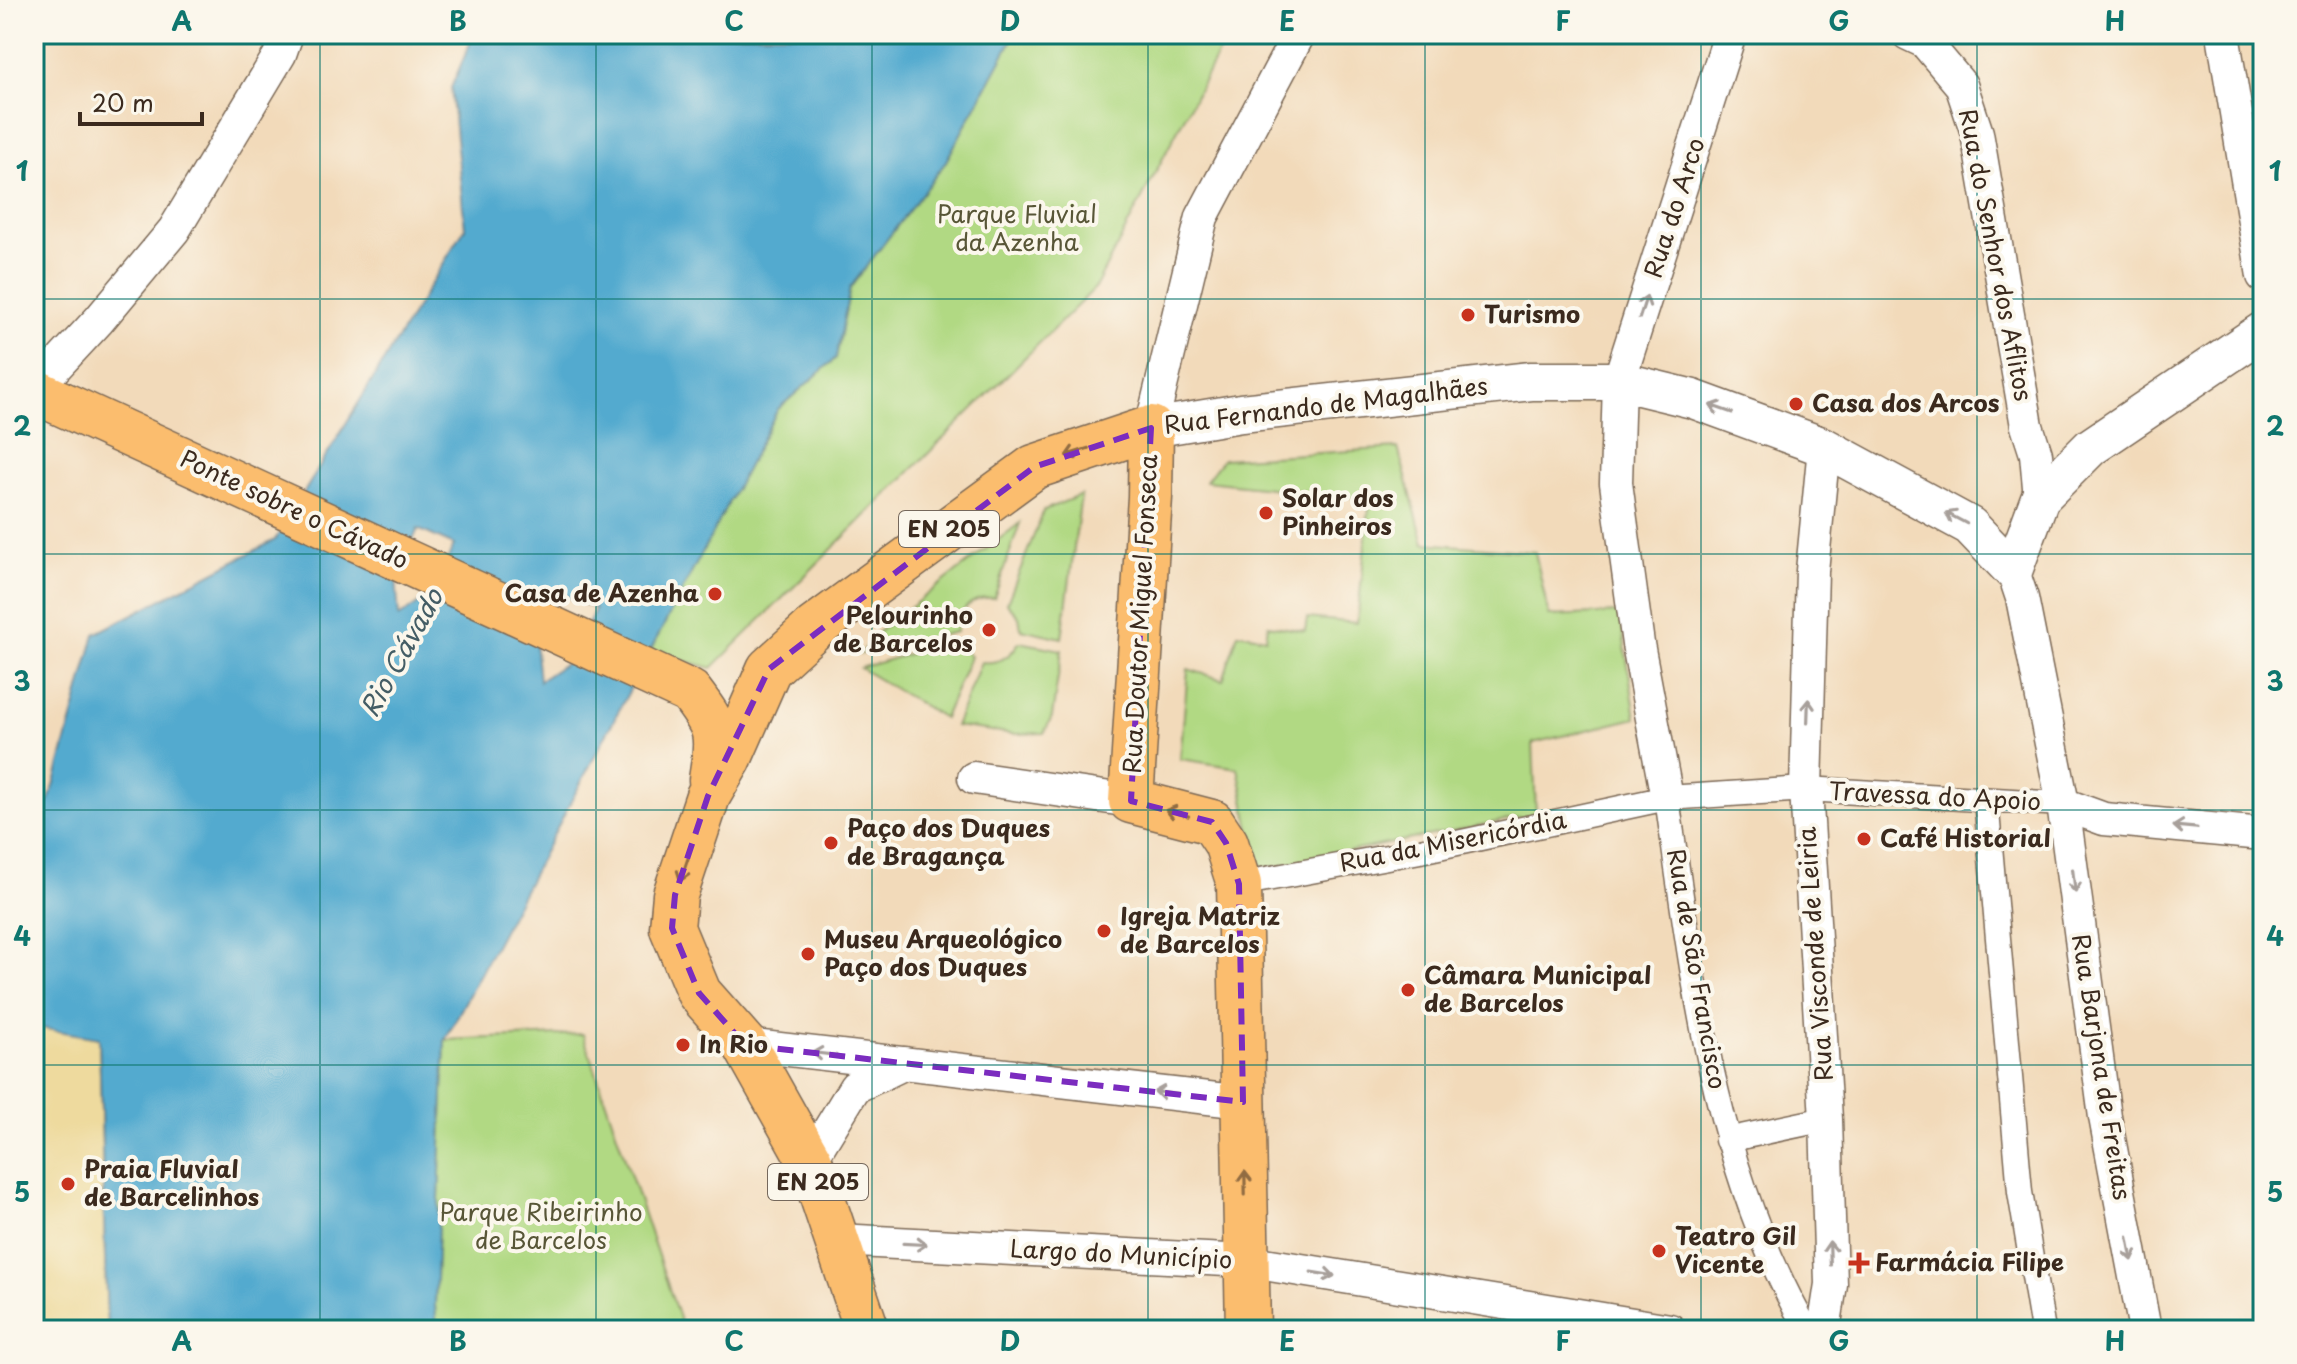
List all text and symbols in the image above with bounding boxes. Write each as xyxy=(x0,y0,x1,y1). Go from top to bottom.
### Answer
text: A xyxy=(172,1,192,40)
text: B xyxy=(449,1,467,40)
text: C xyxy=(724,1,744,40)
text: D xyxy=(1000,1,1020,40)
text: E xyxy=(1279,1,1295,40)
text: F xyxy=(1555,1,1571,40)
text: G xyxy=(1828,1,1850,40)
text: H xyxy=(2105,1,2125,40)
scale bar xyxy=(80,76,202,126)
text: 20 m xyxy=(92,84,154,120)
street label: Rua do Senhor dos Aflitos xyxy=(1951,106,2043,404)
street label: Rua do Arco xyxy=(1634,133,1713,282)
text: 1 xyxy=(16,151,28,190)
text: 1 xyxy=(2269,151,2281,190)
park label: Parque Fluvial da Azenha xyxy=(937,195,1097,259)
one-way arrow xyxy=(1636,294,1651,320)
place label: Turismo xyxy=(1484,295,1580,331)
marker: Turismo xyxy=(1459,306,1477,324)
street label: Rua Fernando de Magalhães xyxy=(1162,366,1490,442)
place label: Casa dos Arcos xyxy=(1812,384,2000,420)
marker: Casa dos Arcos xyxy=(1787,395,1805,413)
one-way arrow xyxy=(1709,400,1734,415)
text: 2 xyxy=(13,406,31,445)
text: 2 xyxy=(2266,406,2284,445)
street label: Ponte sobre o Cávado xyxy=(175,439,415,577)
one-way arrow xyxy=(1064,446,1089,461)
street label: Rua Doutor Miguel Fonseca xyxy=(1113,453,1165,775)
place label: Solar dos Pinheiros xyxy=(1282,479,1394,543)
marker: Solar dos Pinheiros xyxy=(1257,504,1275,522)
one-way arrow xyxy=(1945,510,1969,525)
road number: EN 205 xyxy=(899,511,999,547)
place label: Casa de Azenha xyxy=(504,574,700,610)
water label: Rio Cávado xyxy=(349,580,453,723)
marker: Casa de Azenha xyxy=(706,585,724,603)
place label: Pelourinho de Barcelos xyxy=(833,596,973,660)
marker: Pelourinho de Barcelos xyxy=(980,621,998,639)
text: 3 xyxy=(13,661,31,700)
text: 3 xyxy=(2266,661,2284,700)
one-way arrow xyxy=(1801,698,1816,725)
street label: Travessa do Apoio xyxy=(1828,771,2042,819)
street label: Rua da Misericórdia xyxy=(1336,800,1570,880)
one-way arrow xyxy=(1165,805,1191,820)
place label: Paço dos Duques de Bragança xyxy=(847,809,1050,873)
place label: Café Historial xyxy=(1880,819,2051,855)
one-way arrow xyxy=(2172,819,2199,834)
street label: Rua Visconde de Leiria xyxy=(1787,826,1841,1082)
marker: Café Historial xyxy=(1855,830,1873,848)
marker: Paço dos Duques de Bragança xyxy=(822,834,840,852)
street label: Rua de São Francisco xyxy=(1659,846,1737,1092)
one-way arrow xyxy=(675,857,690,882)
one-way arrow xyxy=(2066,867,2081,894)
place label: Igreja Matriz de Barcelos xyxy=(1120,897,1280,961)
text: 4 xyxy=(13,916,31,955)
text: 4 xyxy=(2266,916,2284,955)
place label: Museu Arqueológico Paço dos Duques xyxy=(824,920,1062,984)
marker: Igreja Matriz de Barcelos xyxy=(1095,922,1113,940)
street label: Rua Barjona de Freitas xyxy=(2064,931,2142,1202)
marker: Museu Arqueológico Paço dos Duques xyxy=(799,945,817,963)
place label: Câmara Municipal de Barcelos xyxy=(1424,956,1651,1020)
marker: Câmara Municipal de Barcelos xyxy=(1399,981,1417,999)
place label: In Rio xyxy=(699,1025,768,1061)
marker: In Rio xyxy=(674,1036,692,1054)
one-way arrow xyxy=(811,1046,838,1061)
one-way arrow xyxy=(1154,1085,1179,1100)
place label: Praia Fluvial de Barcelinhos xyxy=(84,1150,259,1214)
road number: EN 205 xyxy=(768,1164,868,1200)
one-way arrow xyxy=(1237,1170,1252,1197)
text: 5 xyxy=(14,1172,30,1211)
text: 5 xyxy=(2267,1172,2283,1211)
marker: Praia Fluvial de Barcelinhos xyxy=(59,1175,77,1193)
park label: Parque Ribeirinho de Barcelos xyxy=(439,1193,643,1257)
place label: Teatro Gil Vicente xyxy=(1675,1217,1796,1281)
street label: Largo do Município xyxy=(1009,1229,1233,1277)
one-way arrow xyxy=(2123,1236,2138,1261)
one-way arrow xyxy=(901,1237,928,1252)
one-way arrow xyxy=(1823,1240,1838,1267)
marker: Teatro Gil Vicente xyxy=(1650,1242,1668,1260)
place label: Farmácia Filipe xyxy=(1875,1243,2064,1279)
marker: Farmácia Filipe xyxy=(1850,1254,1868,1272)
one-way arrow xyxy=(1309,1267,1335,1282)
text: A xyxy=(172,1321,192,1360)
text: B xyxy=(449,1321,467,1360)
text: C xyxy=(724,1321,744,1360)
text: D xyxy=(1000,1321,1020,1360)
text: E xyxy=(1279,1321,1295,1360)
text: F xyxy=(1555,1321,1571,1360)
text: G xyxy=(1828,1321,1850,1360)
text: H xyxy=(2105,1321,2125,1360)

